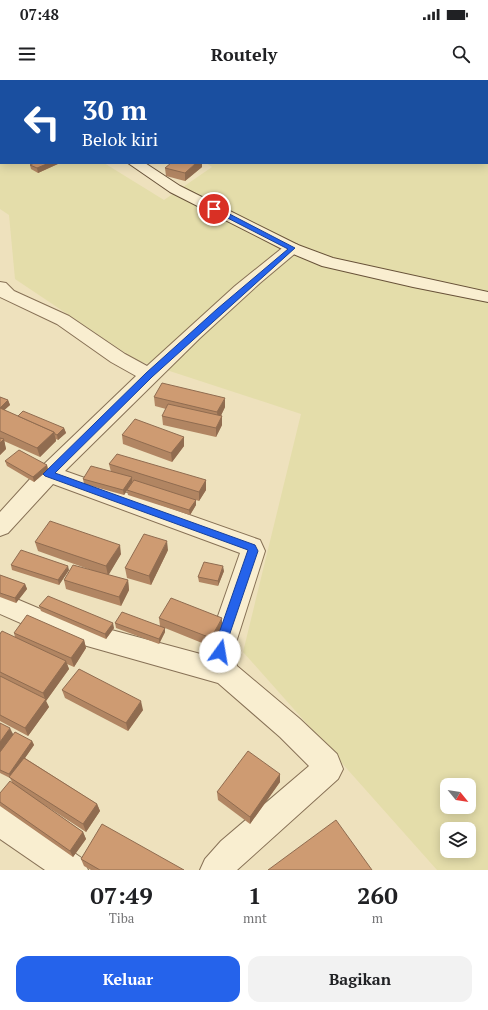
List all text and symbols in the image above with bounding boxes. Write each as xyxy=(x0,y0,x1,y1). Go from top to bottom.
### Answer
text: 07:48 xyxy=(20,4,59,24)
text: Routely xyxy=(211,42,277,66)
icon: menu xyxy=(16,43,38,65)
icon: search xyxy=(450,43,472,65)
text: 30 m xyxy=(82,91,147,128)
icon: left xyxy=(16,96,68,148)
text: Belok kiri xyxy=(82,127,158,151)
pin xyxy=(197,192,231,226)
icon: arrive xyxy=(203,198,225,220)
position arrow xyxy=(199,631,241,673)
north arrow xyxy=(440,778,476,814)
map controls xyxy=(440,778,476,858)
button: layers xyxy=(440,822,476,858)
text: 07:49 xyxy=(90,879,153,911)
text: 1 xyxy=(248,879,262,911)
text: 260 xyxy=(357,879,398,911)
text: Tiba xyxy=(109,909,134,927)
text: mnt xyxy=(243,909,267,927)
text: m xyxy=(372,909,383,927)
button: Keluar xyxy=(16,956,240,1002)
button: Bagikan xyxy=(248,956,472,1002)

